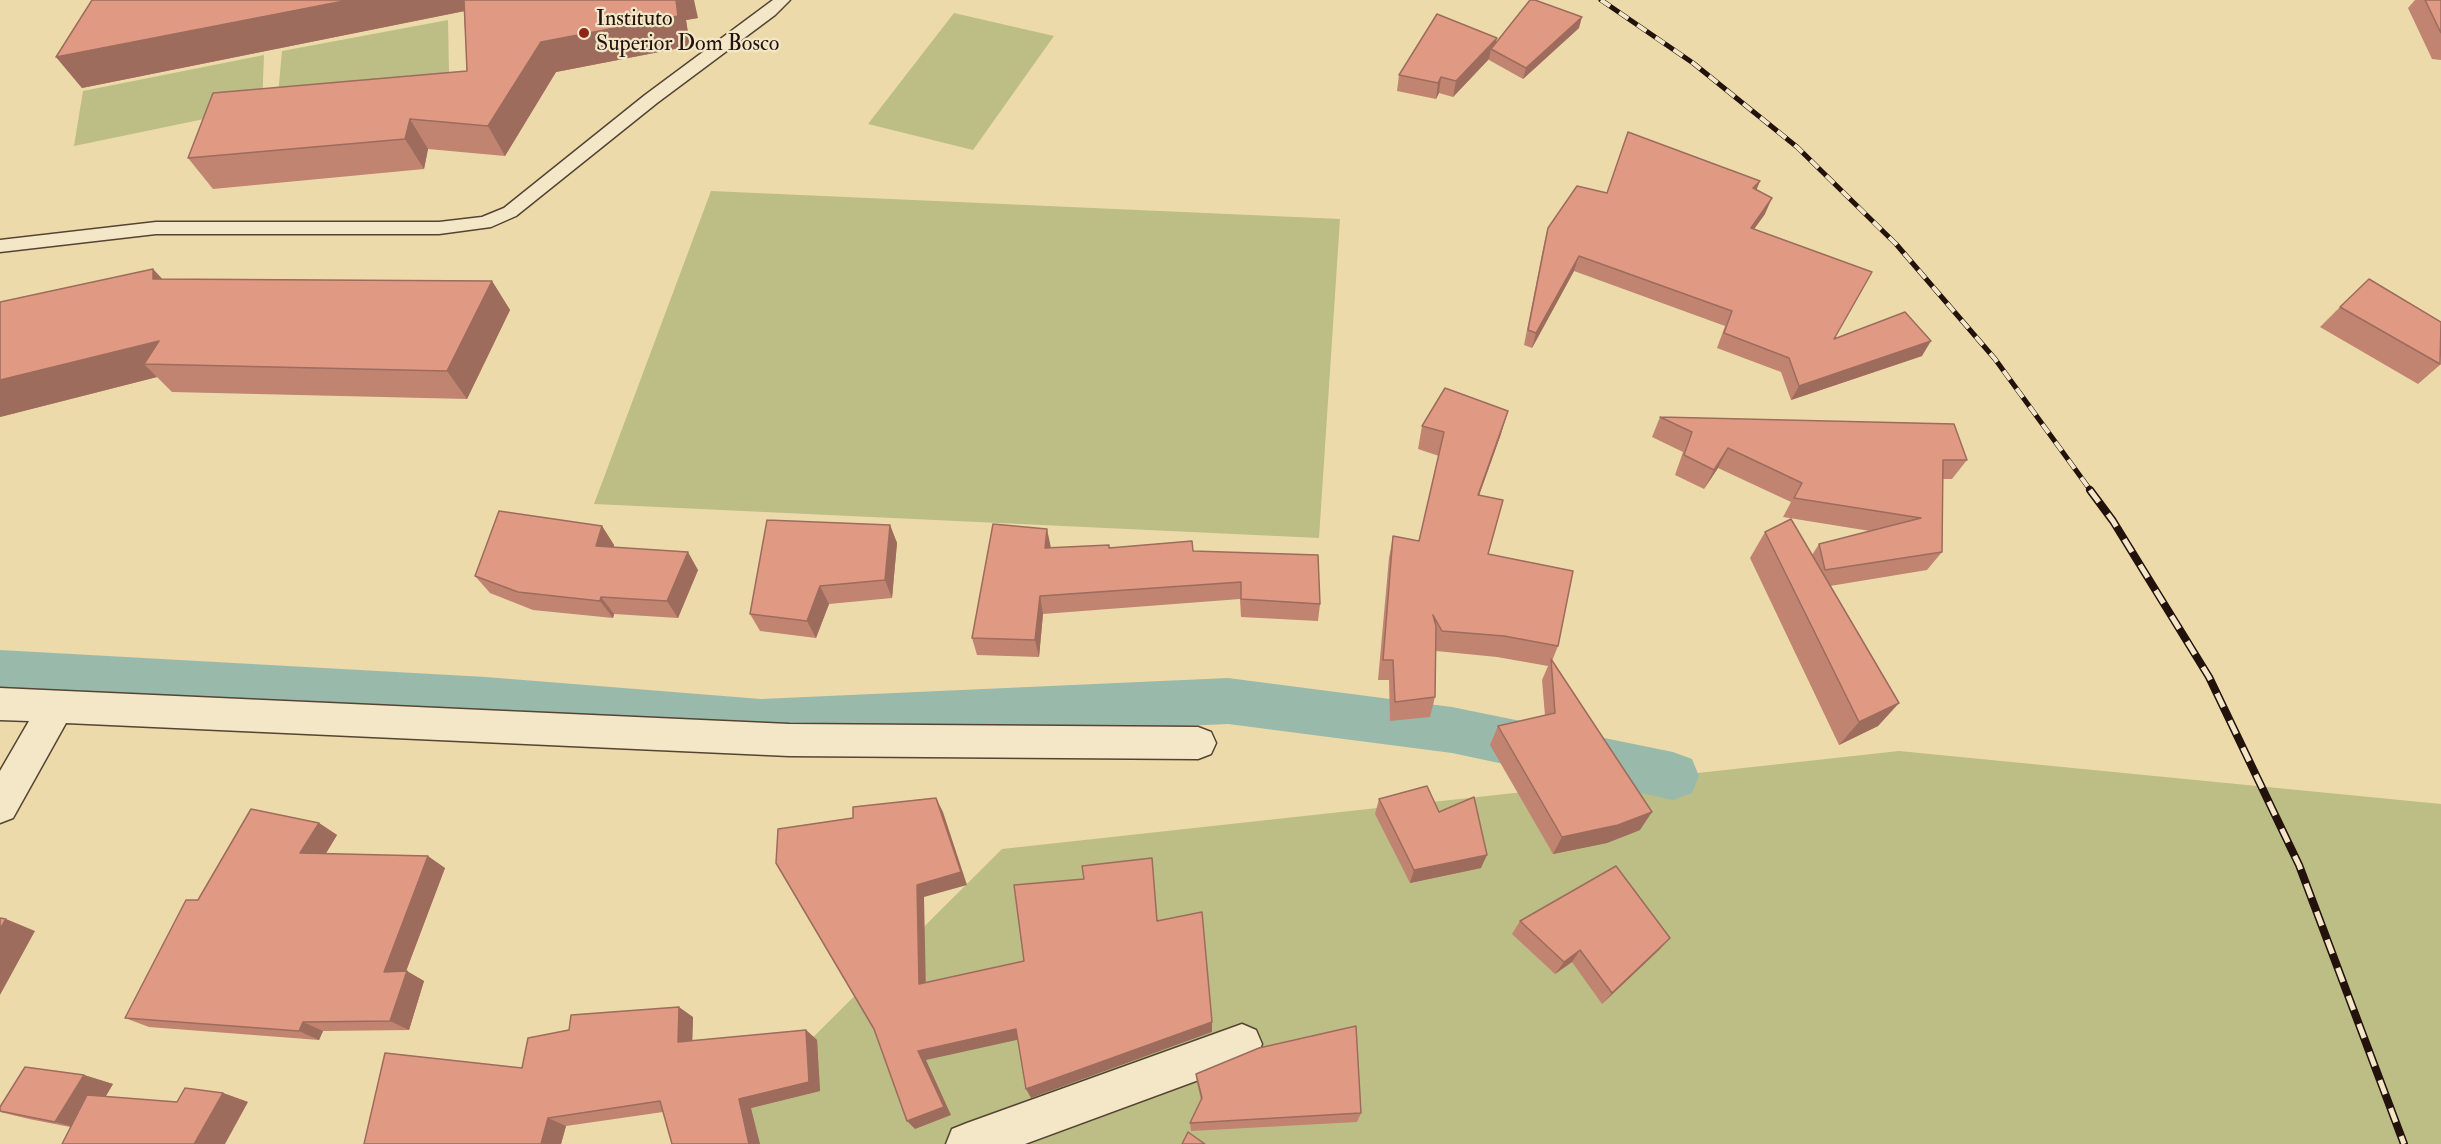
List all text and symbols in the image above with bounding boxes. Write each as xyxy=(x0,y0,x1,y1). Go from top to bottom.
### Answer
place label: Instituto Superior Dom Bosco xyxy=(596,7,779,58)
marker: Instituto Superior Dom Bosco xyxy=(577,26,591,40)

